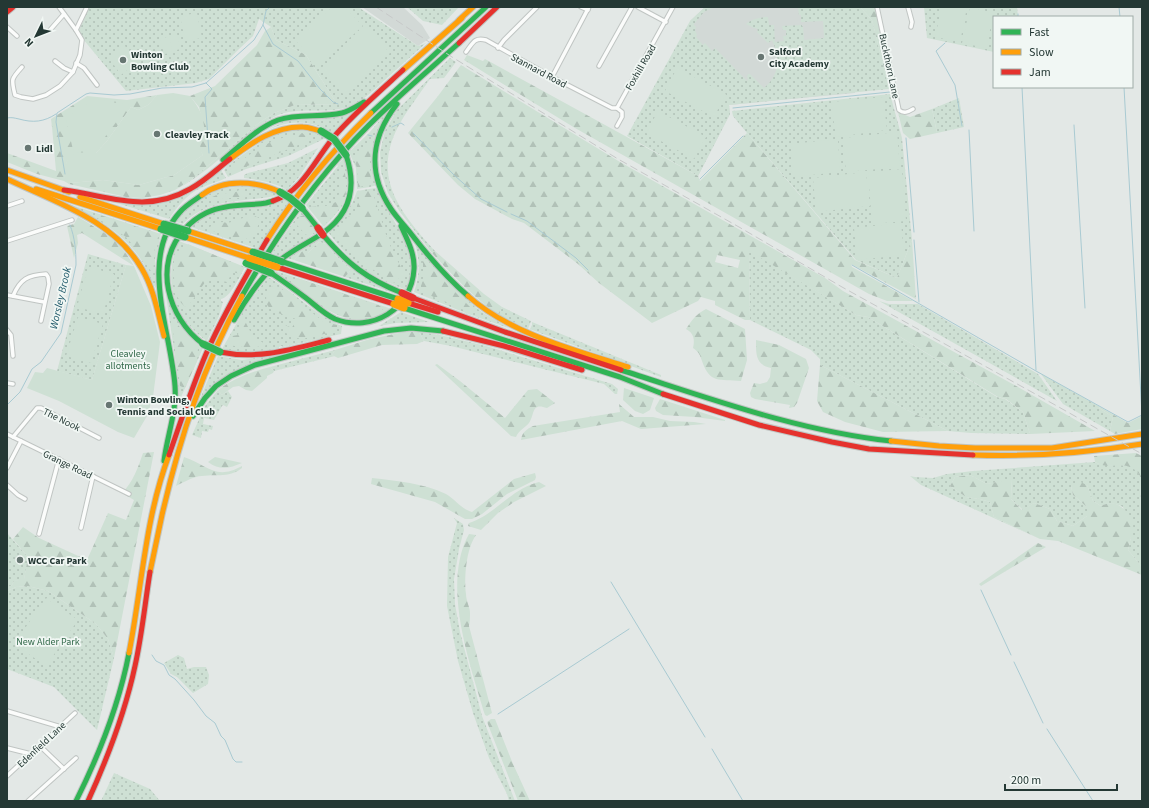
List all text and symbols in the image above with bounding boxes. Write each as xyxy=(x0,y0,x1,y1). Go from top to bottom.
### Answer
north arrow xyxy=(16,16,56,56)
legend xyxy=(993,16,1133,88)
text: Fast xyxy=(1029,24,1049,41)
street label: Buckthorn Lane xyxy=(875,32,903,100)
text: N xyxy=(21,35,37,50)
street label: Foxhill Road xyxy=(622,42,660,93)
text: Slow xyxy=(1029,44,1054,61)
place label: Salford City Academy xyxy=(769,45,830,71)
place label: Winton Bowling Club xyxy=(131,48,189,74)
street label: Stannard Road xyxy=(508,50,569,92)
marker: Salford City Academy xyxy=(756,52,766,62)
marker: Winton Bowling Club xyxy=(118,55,128,65)
text: Jam xyxy=(1029,64,1051,81)
place label: Cleavley Track xyxy=(165,128,229,142)
marker: Cleavley Track xyxy=(152,129,162,139)
place label: Lidl xyxy=(36,142,53,156)
marker: Lidl xyxy=(23,143,33,153)
water label: Worsley Brook xyxy=(46,265,75,331)
park label: Cleavley allotments xyxy=(106,347,150,373)
place label: Winton Bowling, Tennis and Social Club xyxy=(117,393,215,419)
marker: Winton Bowling, Tennis and Social Club xyxy=(104,400,114,410)
street label: The Nook xyxy=(41,405,83,435)
street label: Grange Road xyxy=(41,447,95,483)
place label: WCC Car Park xyxy=(28,554,87,568)
marker: WCC Car Park xyxy=(15,555,25,565)
park label: New Alder Park xyxy=(16,635,80,649)
street label: Edenfield Lane xyxy=(14,718,69,771)
scale bar xyxy=(1005,766,1117,792)
text: 200 m xyxy=(1011,772,1041,789)

